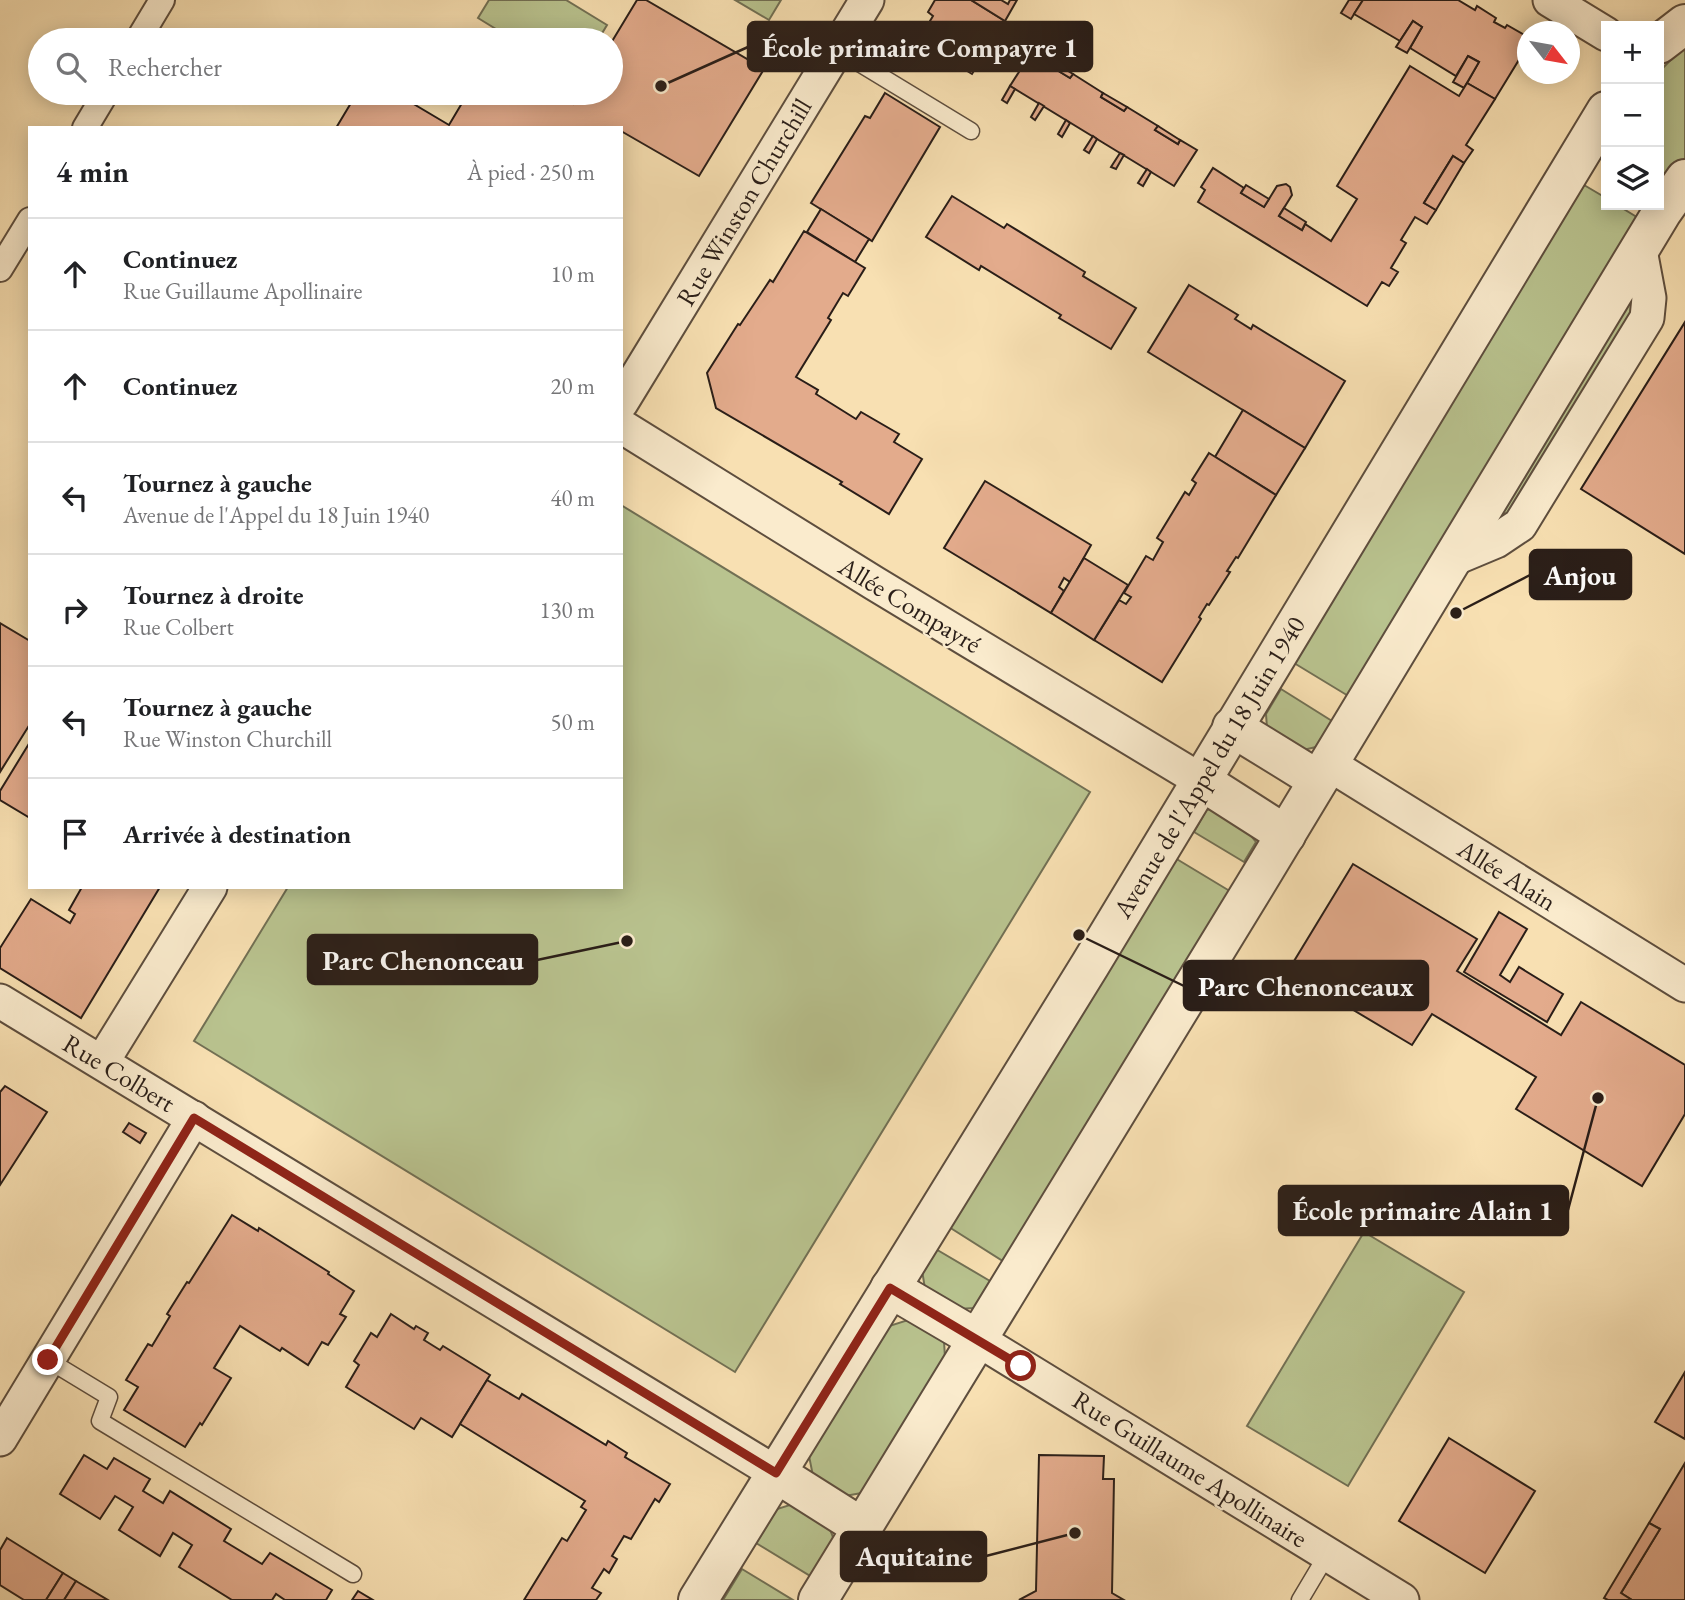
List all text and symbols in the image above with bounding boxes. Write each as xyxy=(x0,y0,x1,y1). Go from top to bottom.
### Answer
north arrow xyxy=(1517,21,1580,84)
map controls xyxy=(1601,21,1664,210)
button: + xyxy=(1601,21,1664,84)
callout: École primaire Compayre 1 xyxy=(748,22,1092,71)
search box xyxy=(28,28,623,105)
text: École primaire Compayre 1 xyxy=(762,29,1078,65)
icon: search xyxy=(52,48,90,86)
text: Rechercher xyxy=(108,50,222,84)
button: − xyxy=(1601,84,1664,147)
street label: Rue Winston Churchill xyxy=(669,92,819,312)
button: layers xyxy=(1601,147,1664,210)
text: 4 min xyxy=(56,152,129,191)
text: À pied · 250 m xyxy=(467,157,595,187)
text: Continuez xyxy=(123,242,237,276)
icon: ahead xyxy=(56,255,94,293)
text: 10 m xyxy=(550,259,595,289)
text: Rue Guillaume Apollinaire xyxy=(123,276,363,306)
icon: ahead xyxy=(56,367,94,405)
text: Continuez xyxy=(123,369,237,403)
text: 20 m xyxy=(550,371,595,401)
text: Tournez à gauche xyxy=(123,466,312,500)
icon: left xyxy=(56,479,94,517)
text: 40 m xyxy=(550,483,595,513)
text: Avenue de l'Appel du 18 Juin 1940 xyxy=(123,500,429,530)
street label: Allée Compayré xyxy=(832,549,988,661)
callout: Anjou xyxy=(1530,550,1631,599)
text: Anjou xyxy=(1543,557,1617,593)
text: Tournez à droite xyxy=(123,578,304,612)
icon: right xyxy=(56,591,94,629)
text: 130 m xyxy=(539,595,595,625)
street label: Avenue de l'Appel du 18 Juin 1940 xyxy=(1105,610,1313,925)
text: Rue Colbert xyxy=(123,612,234,642)
text: Tournez à gauche xyxy=(123,690,312,724)
icon: left xyxy=(56,703,94,741)
text: 50 m xyxy=(550,707,595,737)
text: Rue Winston Churchill xyxy=(123,724,332,754)
icon: arrive xyxy=(56,815,94,853)
text: Arrivée à destination xyxy=(123,817,351,851)
street label: Allée Alain xyxy=(1450,831,1563,919)
callout: Parc Chenonceau xyxy=(308,935,537,984)
text: Parc Chenonceau xyxy=(322,942,524,978)
callout: Parc Chenonceaux xyxy=(1184,961,1428,1010)
text: Parc Chenonceaux xyxy=(1198,968,1414,1004)
street label: Rue Colbert xyxy=(57,1026,181,1120)
callout: École primaire Alain 1 xyxy=(1279,1186,1568,1235)
text: École primaire Alain 1 xyxy=(1293,1192,1553,1228)
route end xyxy=(32,1344,63,1375)
route start xyxy=(1005,1350,1036,1381)
street label: Rue Guillaume Apollinaire xyxy=(1066,1383,1314,1555)
callout: Aquitaine xyxy=(841,1532,986,1581)
text: Aquitaine xyxy=(855,1538,972,1574)

